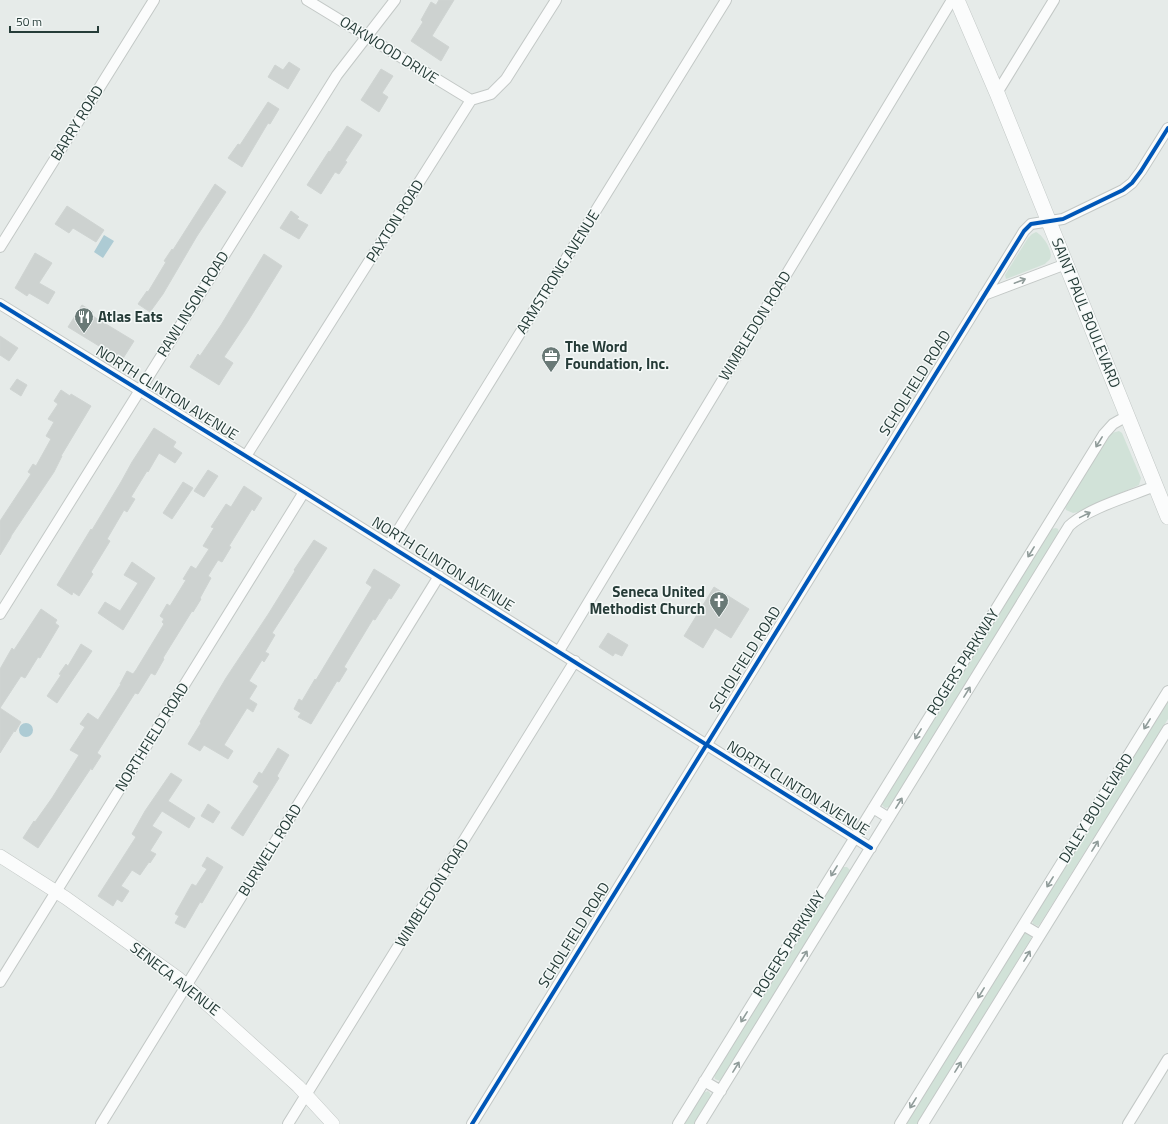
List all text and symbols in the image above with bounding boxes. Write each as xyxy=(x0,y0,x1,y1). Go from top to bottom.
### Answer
scale bar xyxy=(10,8,98,34)
street label: OAKWOOD DRIVE xyxy=(335,10,443,89)
text: 50 m xyxy=(16,12,42,31)
street label: BARRY ROAD xyxy=(44,81,109,165)
street label: PAXTON ROAD xyxy=(360,175,429,267)
street label: ARMSTRONG AVENUE xyxy=(510,205,605,338)
street label: SAINT PAUL BOULEVARD xyxy=(1046,234,1127,391)
street label: RAWLINSON ROAD xyxy=(151,246,234,361)
street label: WIMBLEDON ROAD xyxy=(713,266,797,385)
one-way arrow xyxy=(1014,277,1026,285)
place label: Atlas Eats xyxy=(98,305,163,328)
restaurant icon: Atlas Eats xyxy=(73,306,95,334)
street label: SCHOLFIELD ROAD xyxy=(873,325,956,440)
place label: The Word Foundation, Inc. xyxy=(565,335,669,375)
street label: NORTH CLINTON AVENUE xyxy=(92,339,243,446)
office icon: The Word Foundation, Inc. xyxy=(540,345,562,373)
one-way arrow xyxy=(1095,436,1103,448)
street label: NORTH CLINTON AVENUE xyxy=(368,510,519,617)
one-way arrow xyxy=(1078,511,1090,518)
one-way arrow xyxy=(1027,546,1035,557)
place label: Seneca United Methodist Church xyxy=(590,580,705,620)
church icon: Seneca United Methodist Church xyxy=(708,590,730,618)
street label: SCHOLFIELD ROAD xyxy=(703,601,786,716)
street label: ROGERS PARKWAY xyxy=(921,604,1005,719)
street label: NORTHFIELD ROAD xyxy=(109,678,194,796)
one-way arrow xyxy=(963,687,971,698)
one-way arrow xyxy=(1143,718,1151,730)
one-way arrow xyxy=(914,728,922,740)
street label: NORTH CLINTON AVENUE xyxy=(723,734,874,841)
street label: DALEY BOULEVARD xyxy=(1053,748,1139,867)
one-way arrow xyxy=(894,797,903,808)
street label: BURWELL ROAD xyxy=(232,799,307,900)
street label: WIMBLEDON ROAD xyxy=(389,834,474,952)
one-way arrow xyxy=(1091,841,1099,852)
one-way arrow xyxy=(830,865,838,876)
one-way arrow xyxy=(1045,876,1053,888)
street label: SCHOLFIELD ROAD xyxy=(532,877,615,992)
street label: ROGERS PARKWAY xyxy=(747,886,831,1001)
street label: SENECA AVENUE xyxy=(125,936,225,1021)
one-way arrow xyxy=(800,950,808,962)
one-way arrow xyxy=(1023,950,1031,962)
one-way arrow xyxy=(977,987,985,999)
one-way arrow xyxy=(739,1011,747,1023)
one-way arrow xyxy=(732,1061,740,1073)
one-way arrow xyxy=(955,1061,963,1073)
one-way arrow xyxy=(909,1097,917,1108)

